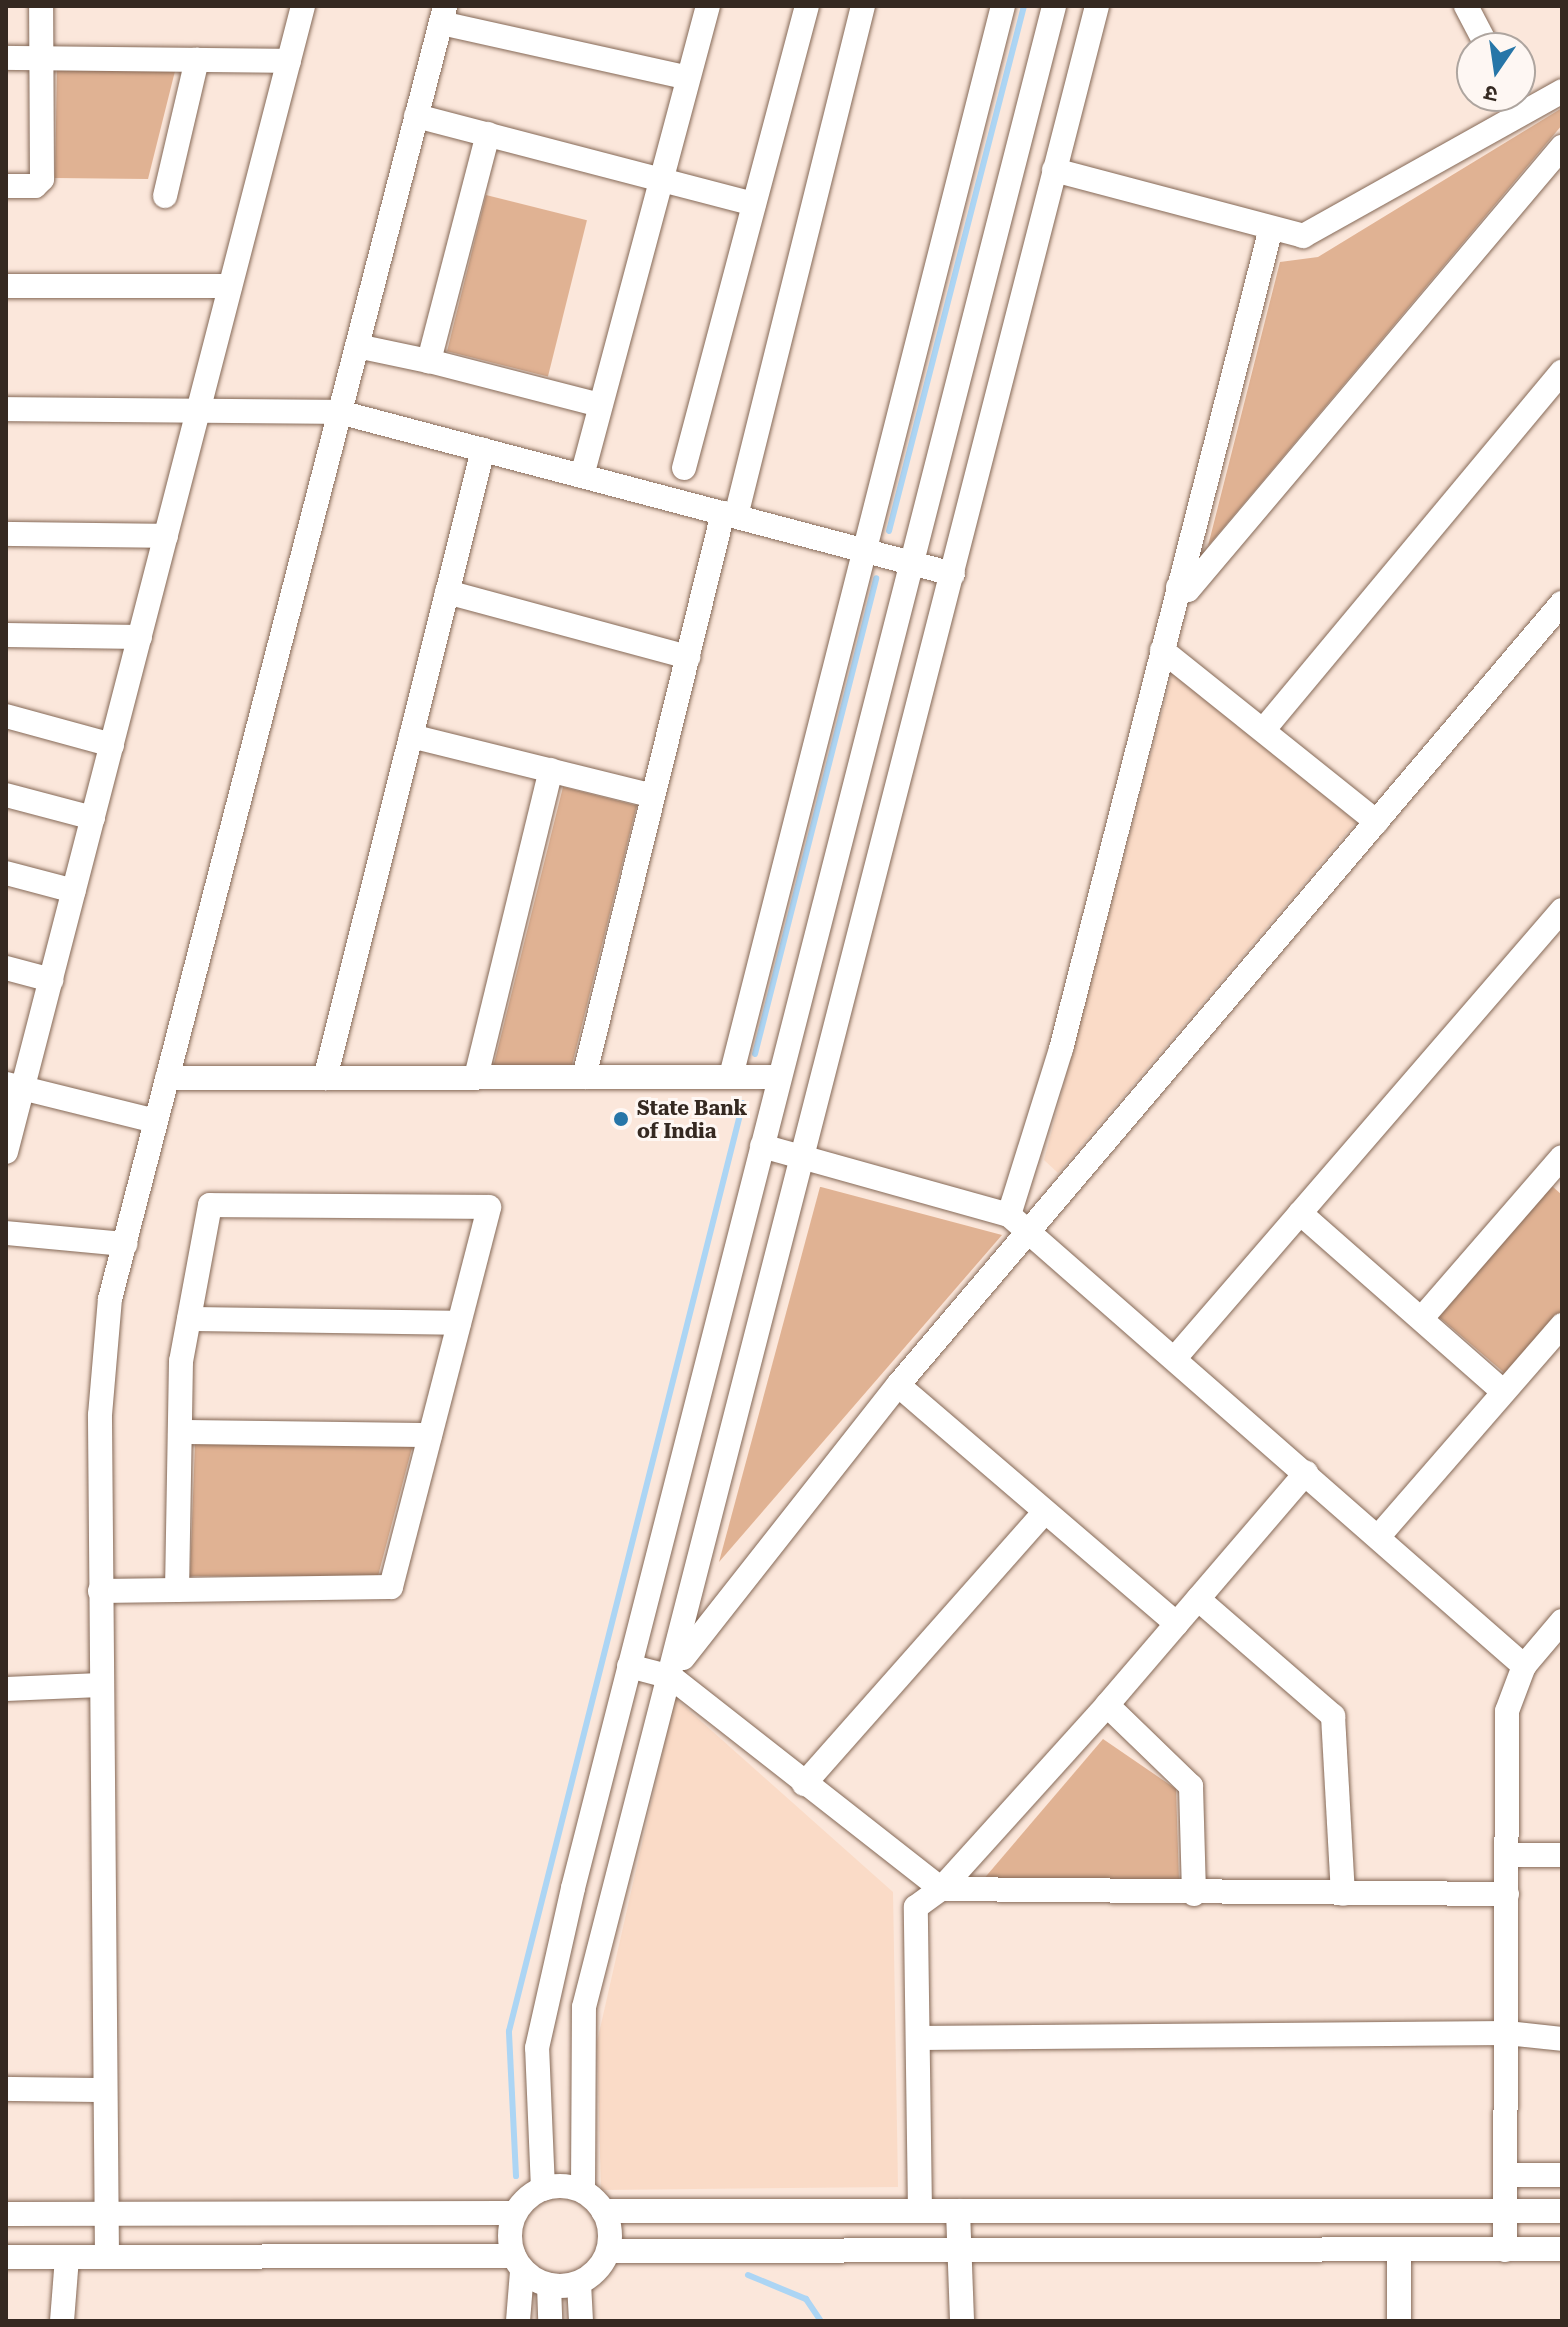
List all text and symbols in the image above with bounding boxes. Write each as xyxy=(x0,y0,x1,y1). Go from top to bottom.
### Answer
north arrow xyxy=(1456,32,1536,112)
text: उ xyxy=(1482,80,1500,108)
place label: State Bank of India xyxy=(637,1096,747,1143)
marker: State Bank of India xyxy=(612,1110,630,1128)

